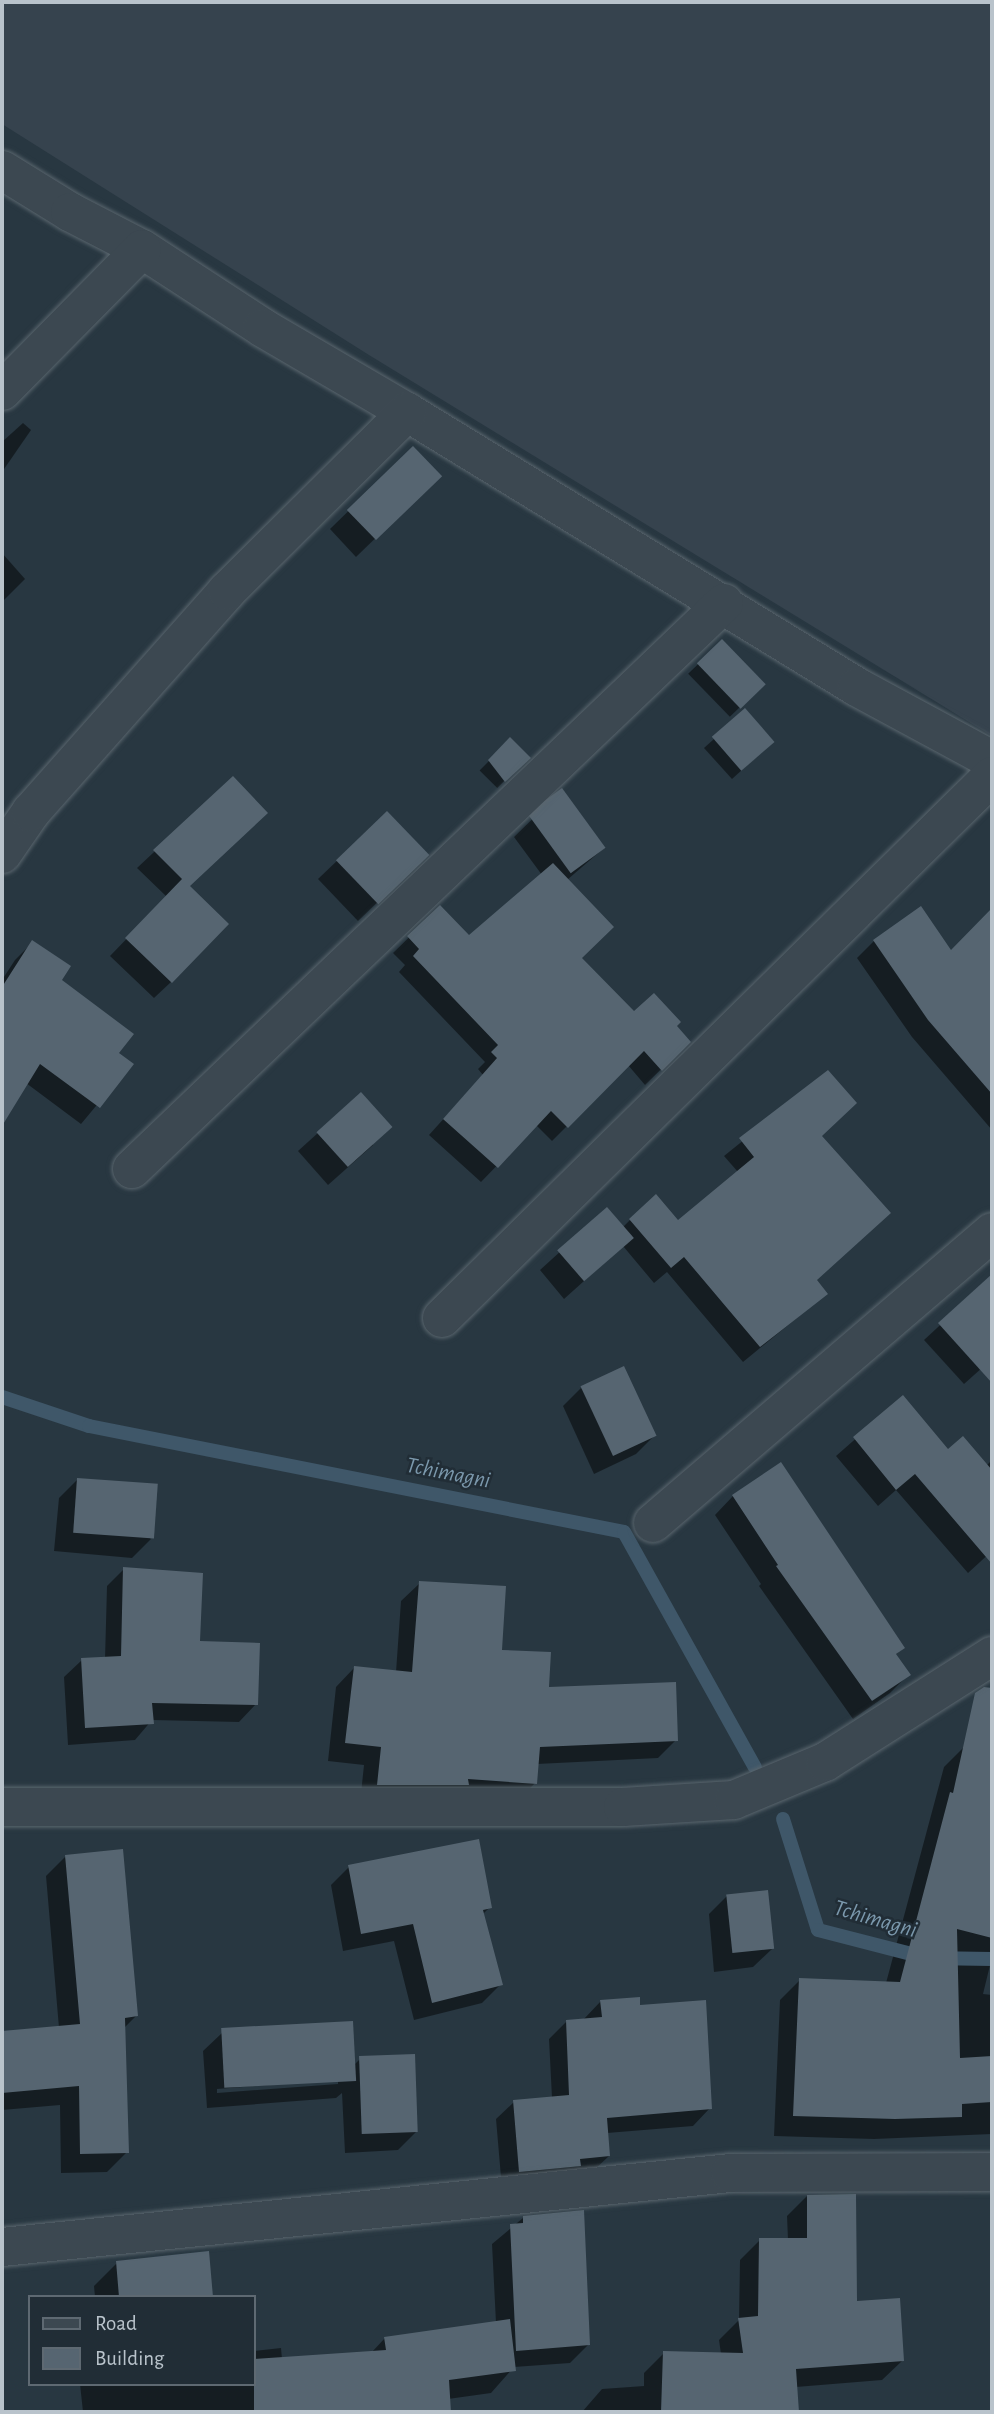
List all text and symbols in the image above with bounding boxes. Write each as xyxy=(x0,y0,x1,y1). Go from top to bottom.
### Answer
water label: Tchimagni xyxy=(404,1452,492,1496)
water label: Tchimagni xyxy=(830,1895,920,1945)
legend xyxy=(28,2295,256,2386)
text: Road xyxy=(95,2313,137,2334)
text: Building xyxy=(95,2348,164,2369)

